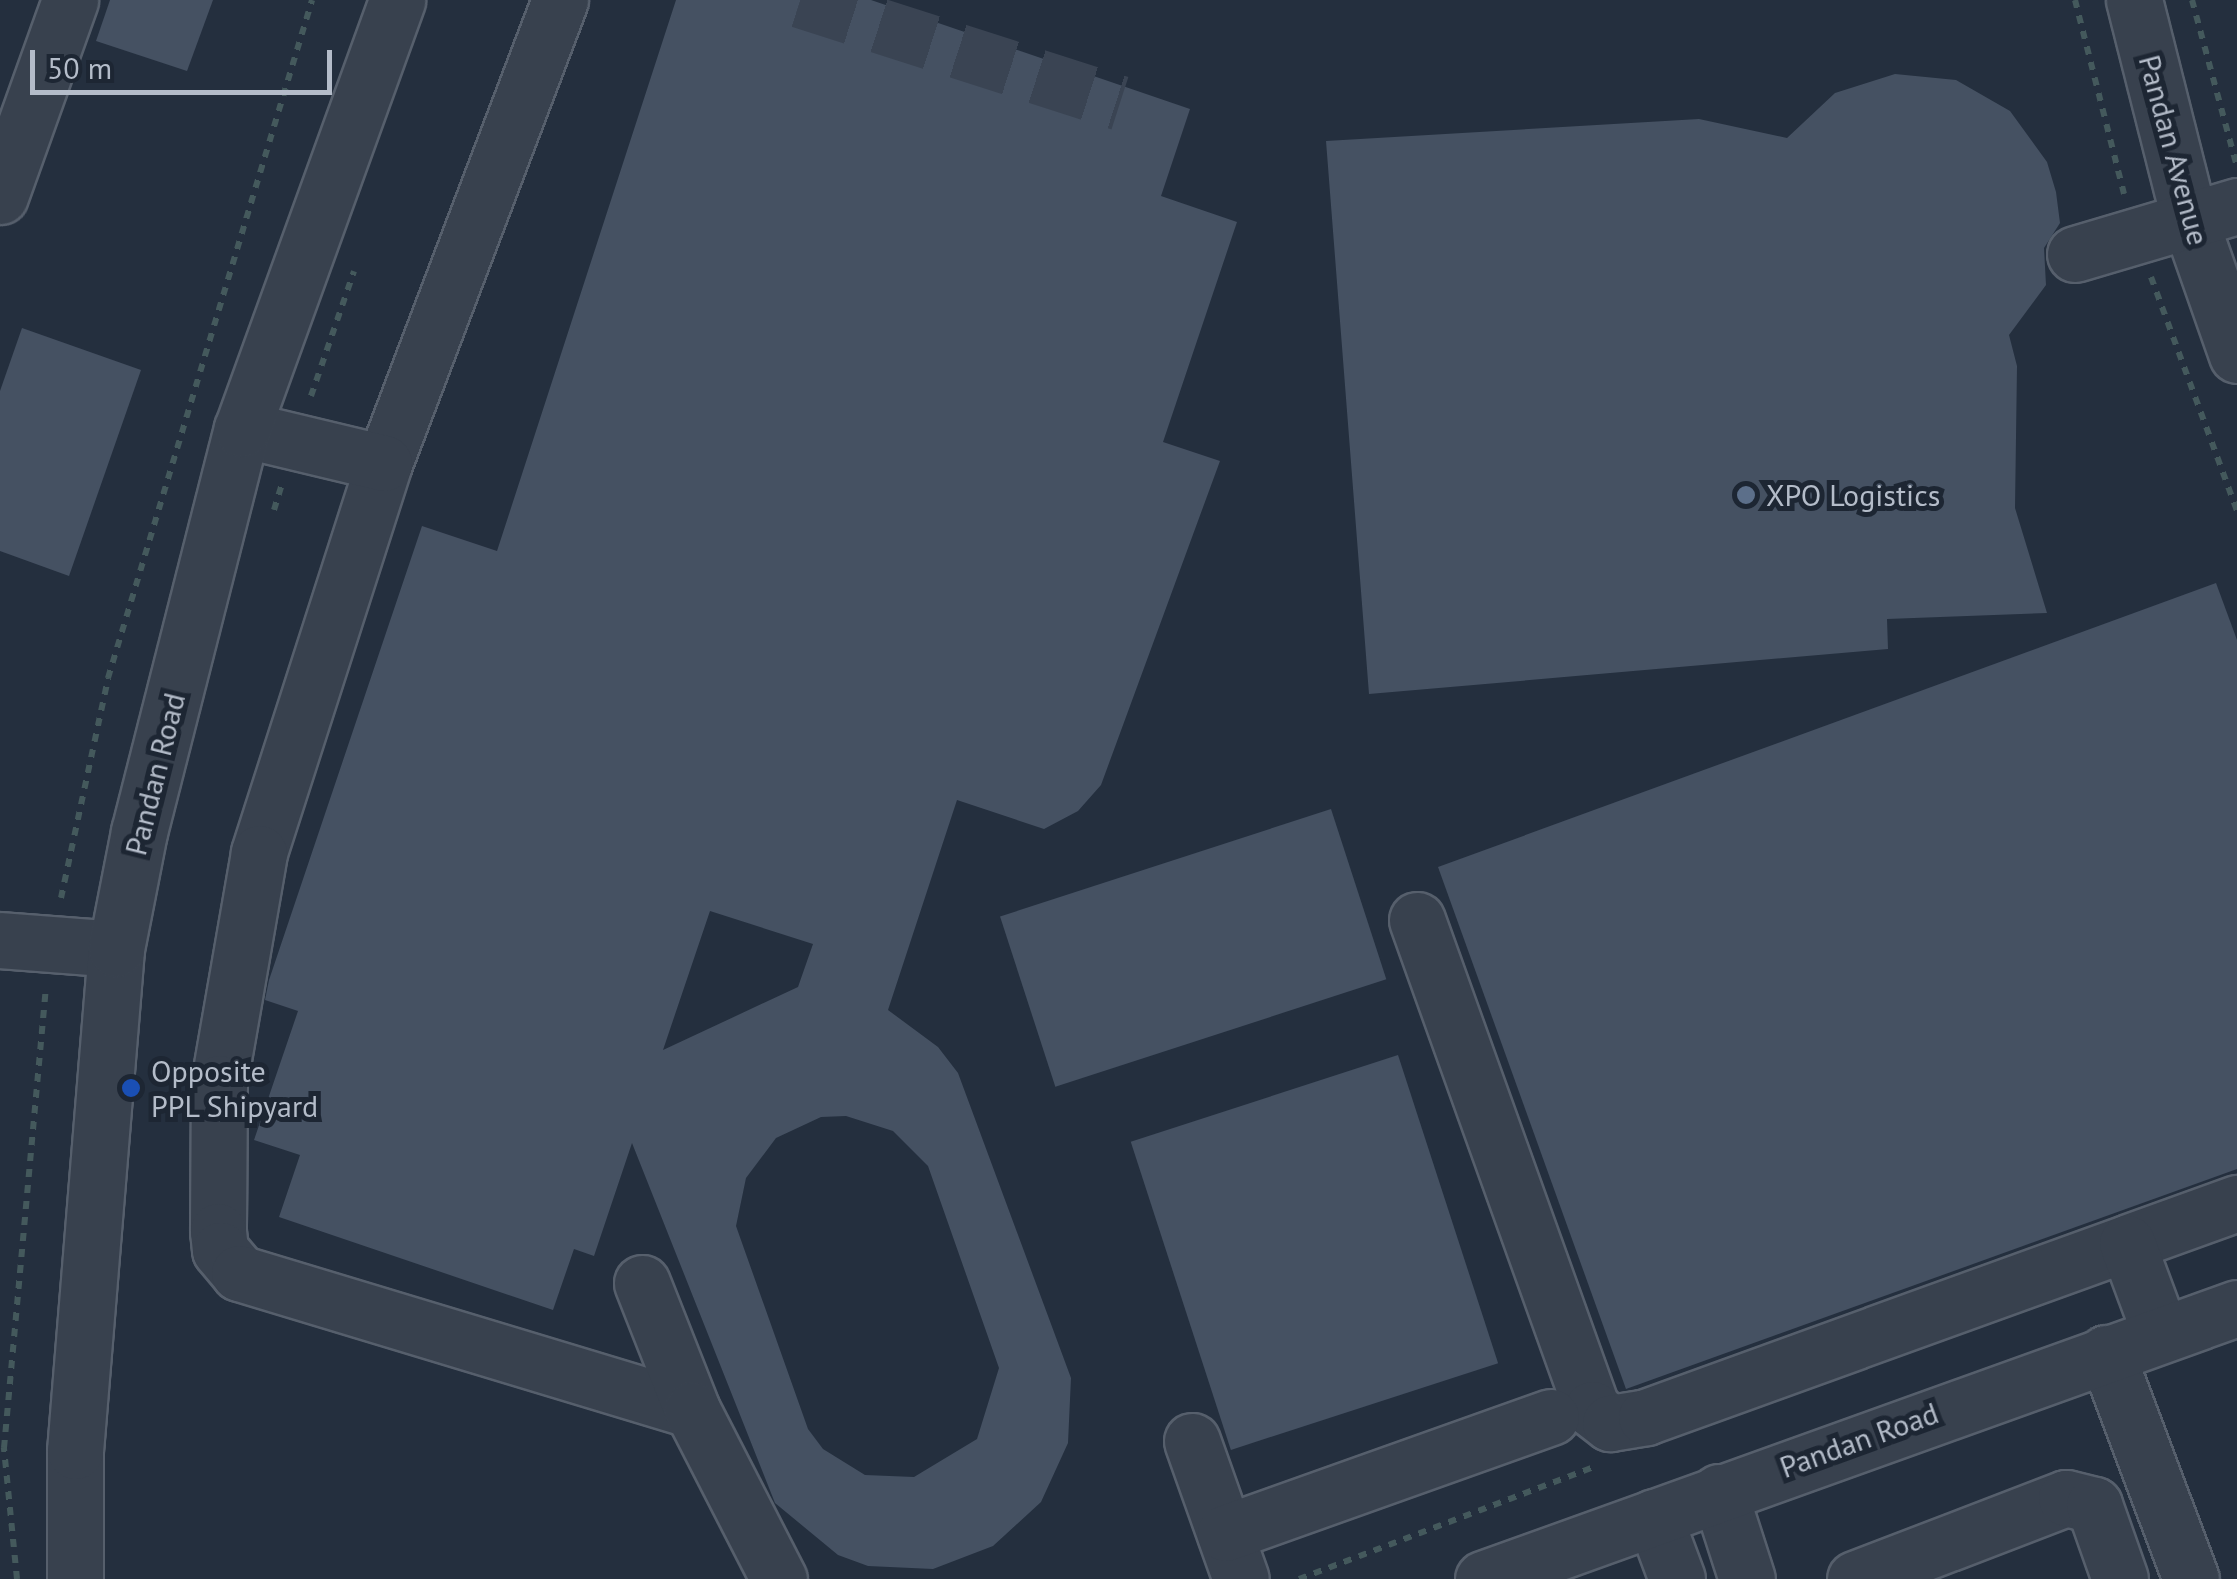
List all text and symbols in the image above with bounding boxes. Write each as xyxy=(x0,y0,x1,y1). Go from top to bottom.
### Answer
scale bar xyxy=(35,30,338,92)
text: 50 m xyxy=(47,48,112,87)
street label: Pandan Avenue xyxy=(2131,51,2217,249)
place label: XPO Logistics xyxy=(1766,477,1940,513)
marker: XPO Logistics xyxy=(1735,484,1757,506)
street label: Pandan Road xyxy=(117,689,193,859)
place label: Opposite PPL Shipyard xyxy=(151,1053,320,1124)
marker: Opposite PPL Shipyard xyxy=(120,1077,142,1099)
street label: Pandan Road xyxy=(1775,1395,1943,1485)

